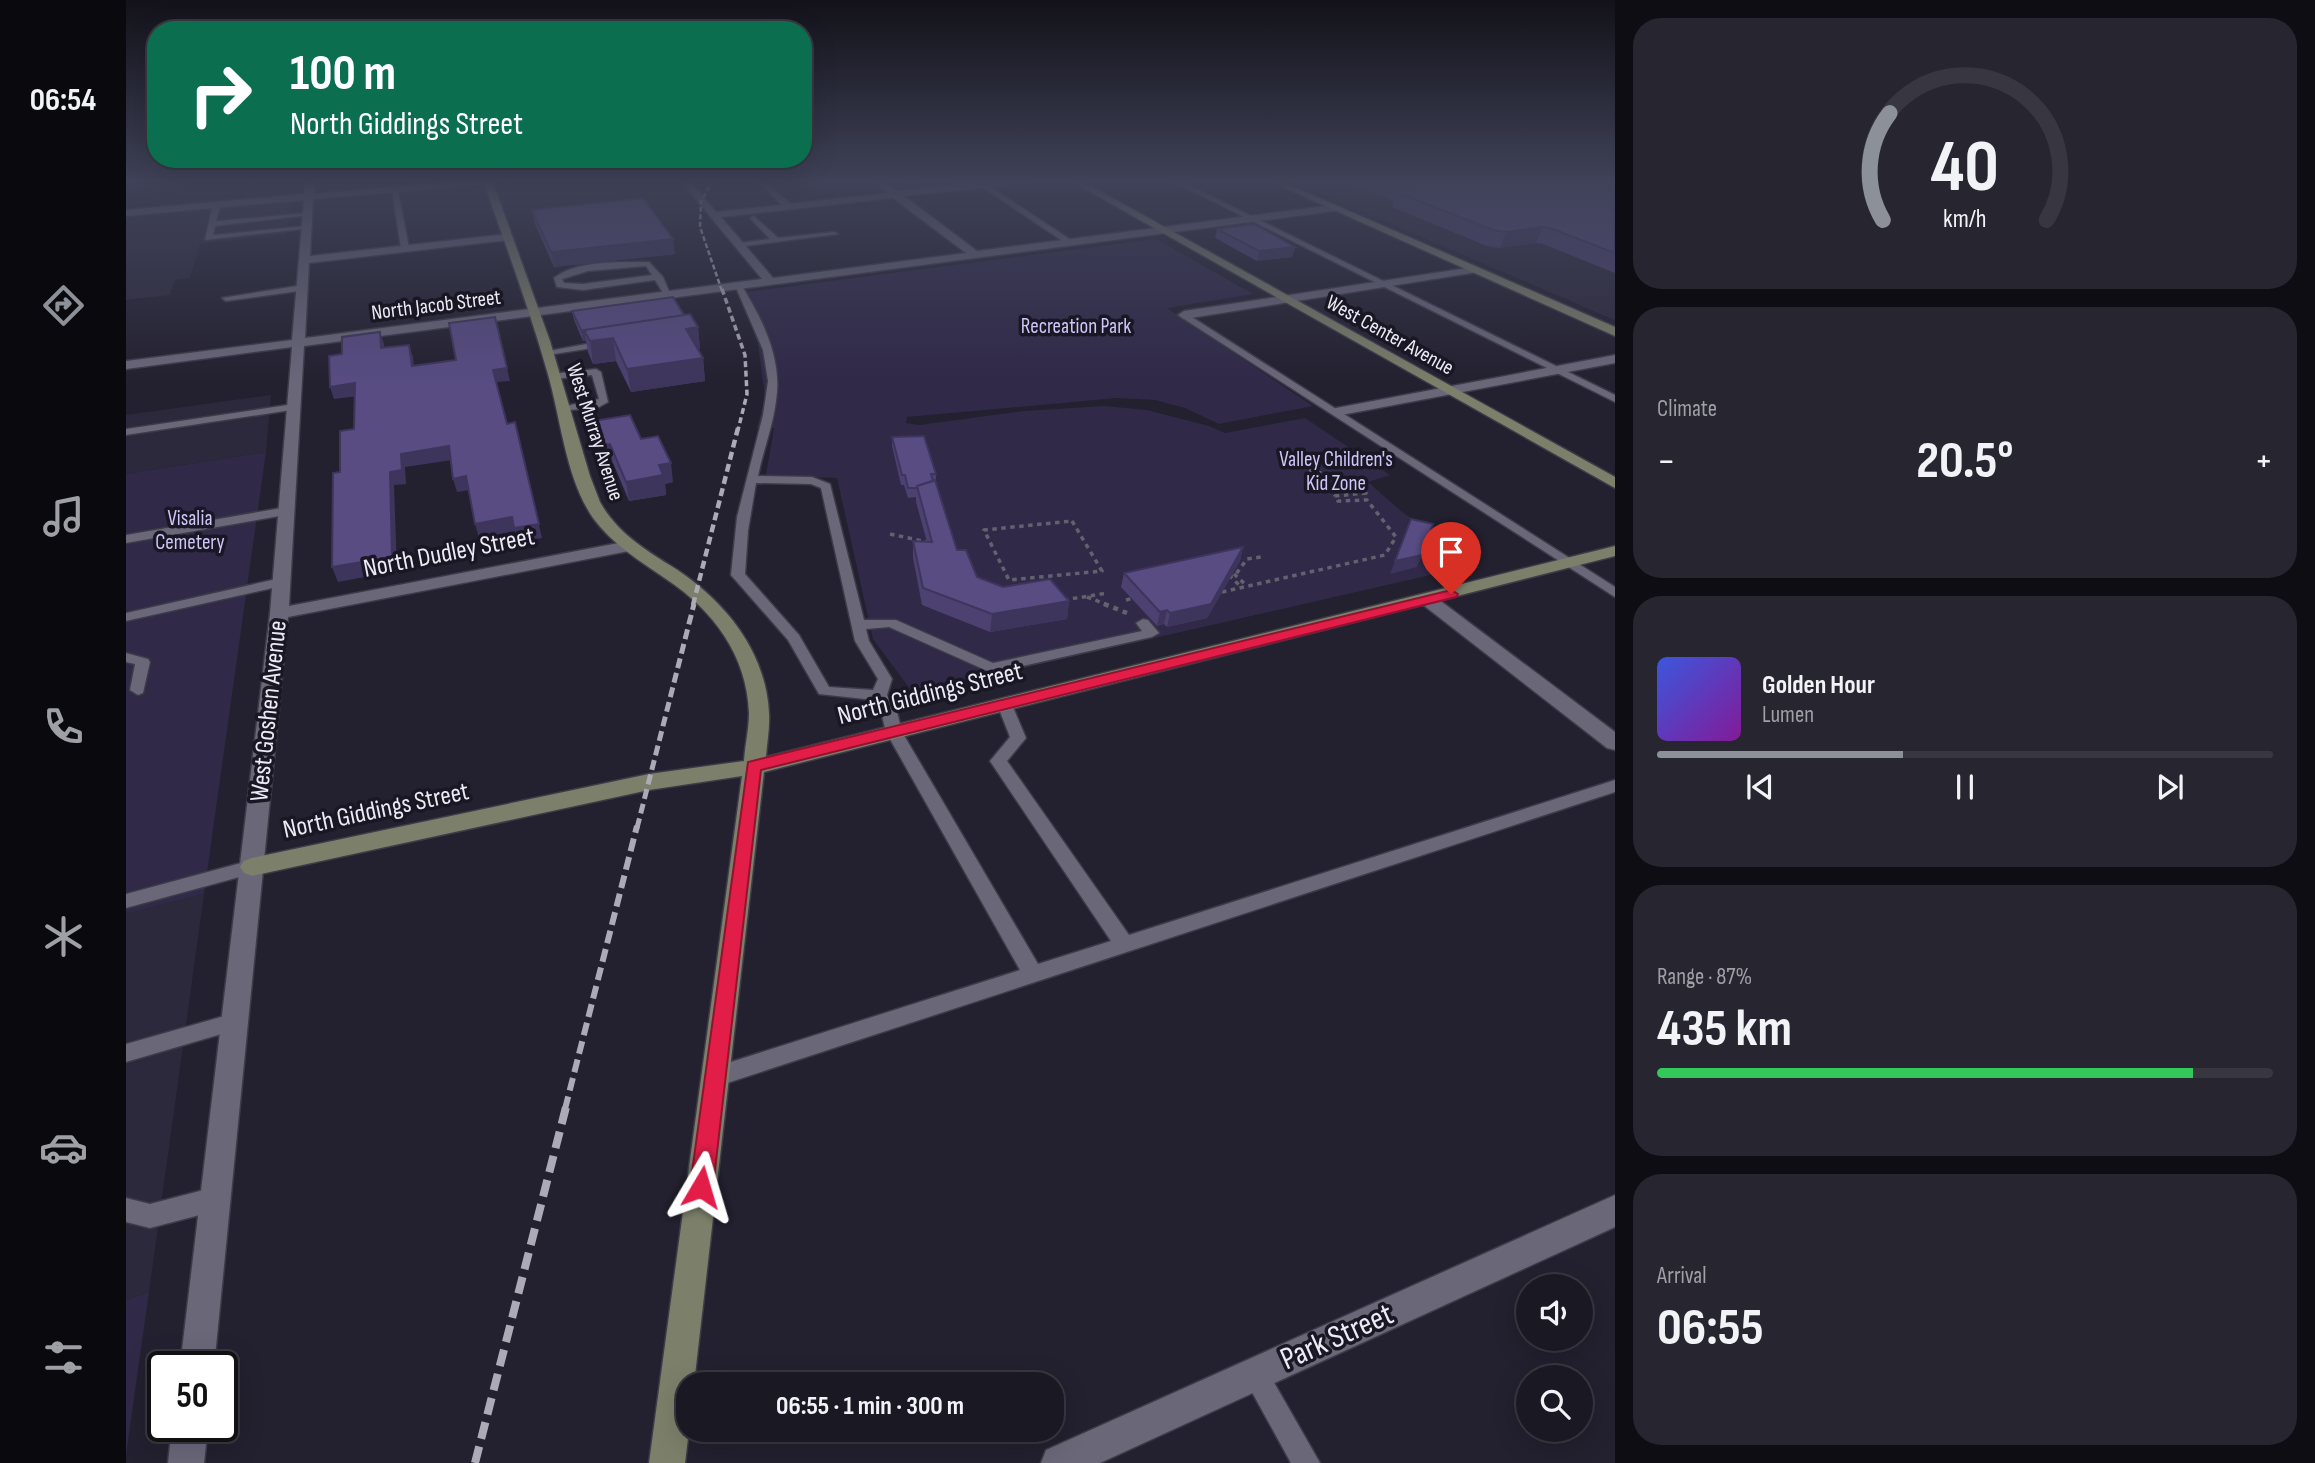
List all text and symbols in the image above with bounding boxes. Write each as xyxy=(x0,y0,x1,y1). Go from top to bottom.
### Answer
text: 100 m xyxy=(290,45,396,104)
icon: right xyxy=(175,49,266,140)
text: 06:54 xyxy=(30,81,96,120)
text: North Giddings Street xyxy=(290,105,523,144)
text: 40 xyxy=(1931,124,1999,212)
text: km/h xyxy=(1943,203,1987,234)
icon: directions xyxy=(39,281,88,330)
street label: North Jacob Street xyxy=(370,285,502,325)
street label: West Center Avenue xyxy=(1322,290,1458,380)
park label: Recreation Park xyxy=(1021,314,1131,339)
street label: West Murray Avenue xyxy=(561,360,629,504)
text: Climate xyxy=(1657,395,1717,423)
text: 20.5° xyxy=(1916,430,2014,493)
text: − xyxy=(1657,439,1676,484)
text: + xyxy=(2254,439,2273,484)
park label: Valley Children's Kid Zone xyxy=(1279,447,1393,496)
icon: music xyxy=(39,492,88,541)
park label: Visalia Cemetery xyxy=(155,506,225,555)
street label: North Dudley Street xyxy=(361,521,537,585)
pin xyxy=(1421,522,1481,594)
icon: arrive xyxy=(1432,533,1470,571)
street label: West Goshen Avenue xyxy=(244,619,294,803)
street label: North Giddings Street xyxy=(834,656,1026,732)
text: Golden Hour xyxy=(1762,670,1875,701)
text: Lumen xyxy=(1762,701,1814,729)
icon: phone xyxy=(39,702,88,751)
icon: previous xyxy=(1741,768,1779,806)
icon: pause xyxy=(1946,768,1984,806)
icon: next xyxy=(2151,768,2189,806)
street label: North Giddings Street xyxy=(280,776,472,846)
icon: climate xyxy=(39,912,88,961)
text: Range · 87% xyxy=(1657,963,1752,991)
text: 435 km xyxy=(1657,998,1792,1061)
icon: car xyxy=(39,1123,88,1172)
position arrow xyxy=(664,1150,738,1224)
text: Arrival xyxy=(1657,1262,1706,1290)
map controls xyxy=(1516,1274,1593,1442)
button: sound xyxy=(1516,1274,1593,1351)
street label: Park Street xyxy=(1275,1295,1399,1379)
text: 06:55 xyxy=(1657,1297,1764,1360)
icon: filters xyxy=(39,1333,88,1382)
speed limit sign: 50 xyxy=(147,1351,238,1442)
button: search xyxy=(1516,1365,1593,1442)
text: 06:55 · 1 min · 300 m xyxy=(776,1391,964,1422)

